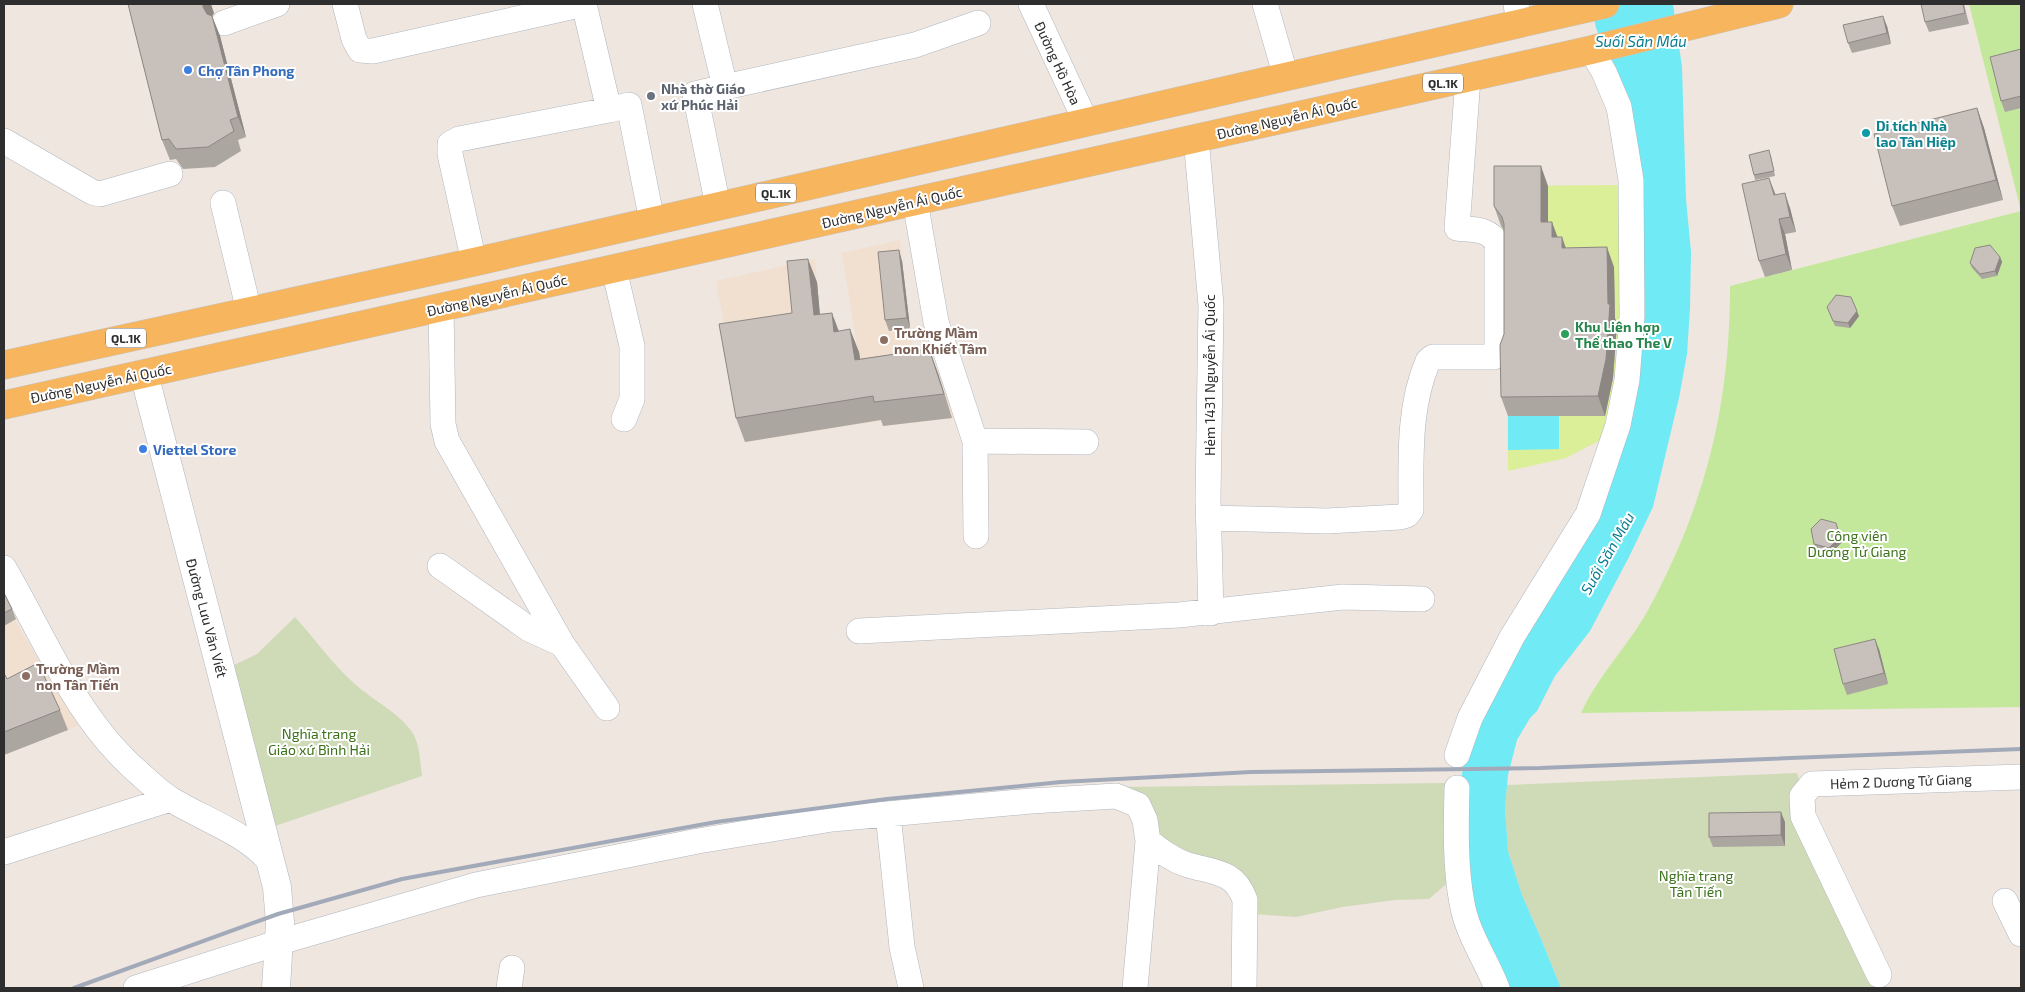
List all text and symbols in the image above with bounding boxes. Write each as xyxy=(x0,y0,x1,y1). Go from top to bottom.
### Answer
street label: Đường Hồ Hòa xyxy=(1031,18,1085,108)
water label: Suối Săn Máu xyxy=(1595,32,1687,50)
place label: Chợ Tân Phong xyxy=(198,62,295,79)
marker: Chợ Tân Phong xyxy=(182,64,194,76)
road number: QL.1K xyxy=(1423,74,1463,92)
place label: Nhà thờ Giáo xứ Phúc Hải xyxy=(661,80,745,113)
marker: Nhà thờ Giáo xứ Phúc Hải xyxy=(645,90,657,102)
street label: Đường Nguyễn Ái Quốc xyxy=(1215,94,1359,142)
place label: Di tích Nhà lao Tân Hiệp xyxy=(1876,117,1956,150)
marker: Di tích Nhà lao Tân Hiệp xyxy=(1860,127,1872,139)
street label: Đường Nguyễn Ái Quốc xyxy=(820,183,964,231)
road number: QL.1K xyxy=(756,184,796,202)
street label: Đường Nguyễn Ái Quốc xyxy=(425,271,569,319)
street label: Hẻm 1431 Nguyễn Ái Quốc xyxy=(1201,294,1218,456)
place label: Khu Liên hợp Thể thao The V xyxy=(1575,318,1672,351)
place label: Trường Mầm non Khiết Tâm xyxy=(894,324,987,357)
road number: QL.1K xyxy=(106,328,146,348)
marker: Khu Liên hợp Thể thao The V xyxy=(1559,328,1571,340)
marker: Trường Mầm non Khiết Tâm xyxy=(878,334,890,346)
street label: Đường Nguyễn Ái Quốc xyxy=(29,360,173,406)
place label: Viettel Store xyxy=(153,441,236,458)
marker: Viettel Store xyxy=(137,443,149,455)
water label: Suối Săn Máu xyxy=(1576,509,1638,597)
park label: Công viên Dương Tử Giang xyxy=(1808,527,1907,560)
street label: Đường Lưu Văn Viết xyxy=(183,556,231,680)
place label: Trường Mầm non Tân Tiến xyxy=(36,660,120,693)
marker: Trường Mầm non Tân Tiến xyxy=(20,670,32,682)
park label: Nghĩa trang Giáo xứ Bình Hải xyxy=(268,725,370,758)
street label: Hẻm 2 Dương Tử Giang xyxy=(1830,770,1972,792)
park label: Nghĩa trang Tân Tiến xyxy=(1659,867,1733,900)

